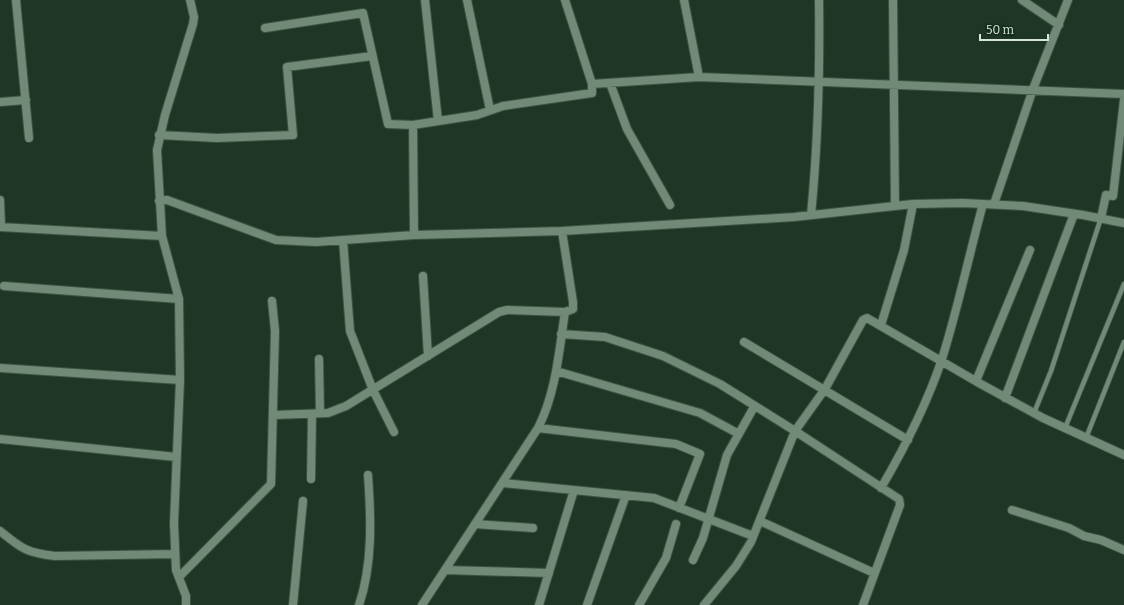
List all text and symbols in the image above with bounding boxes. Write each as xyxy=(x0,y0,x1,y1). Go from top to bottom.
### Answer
scale bar xyxy=(980,16,1048,42)
text: 50 m xyxy=(986,23,1015,37)

